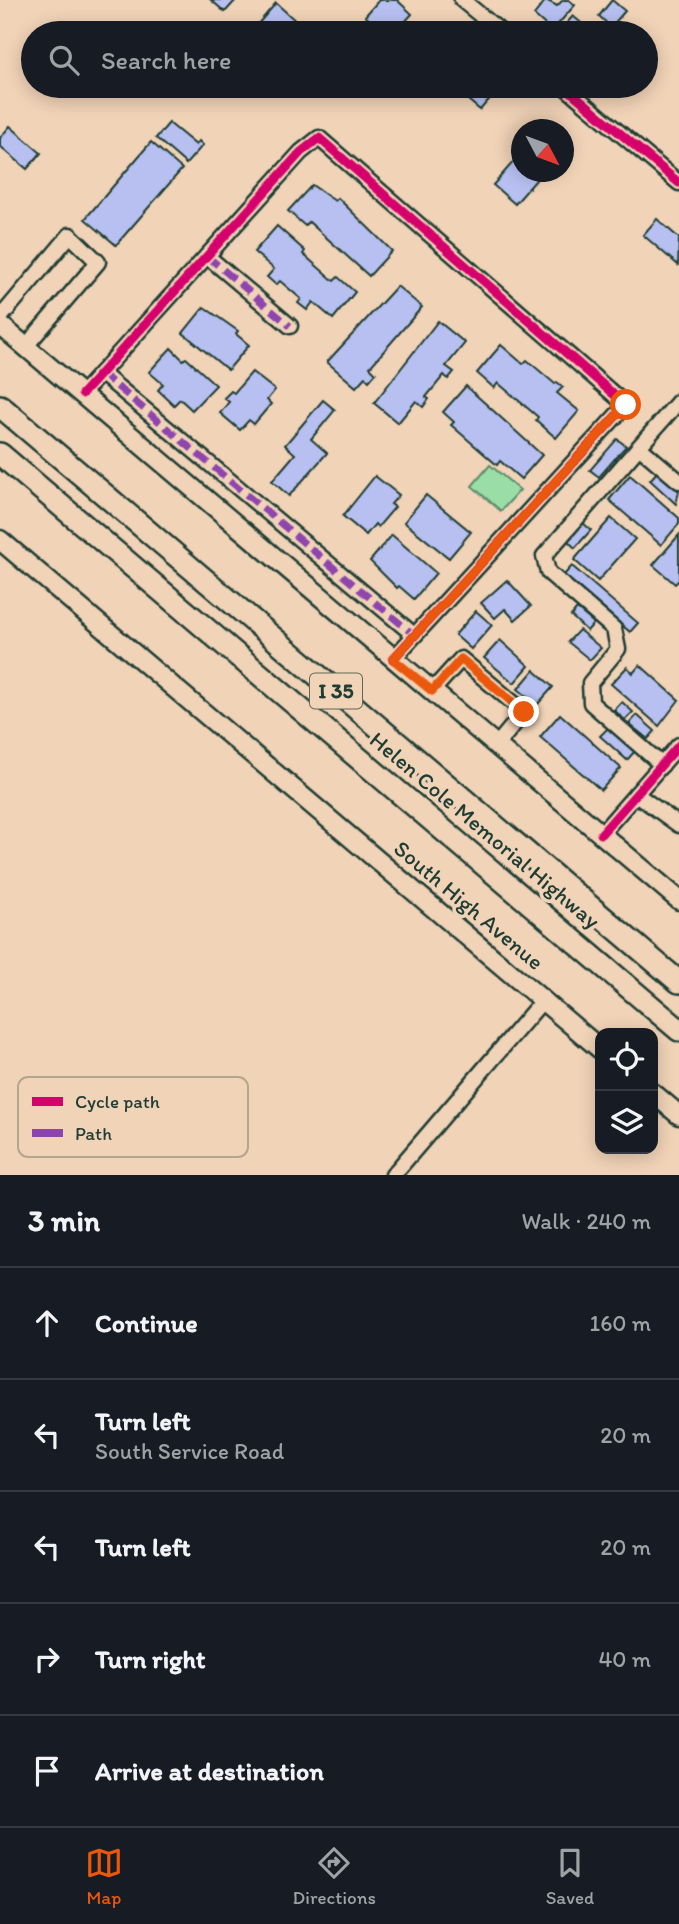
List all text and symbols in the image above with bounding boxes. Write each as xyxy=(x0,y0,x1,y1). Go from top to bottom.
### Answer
search box xyxy=(21,21,658,98)
icon: search xyxy=(45,41,83,79)
text: Search here xyxy=(101,44,231,76)
north arrow xyxy=(511,119,574,182)
route start xyxy=(610,389,641,420)
road number: I 35 xyxy=(310,674,362,708)
route end xyxy=(508,696,539,727)
street label: Helen Cole Memorial Highway xyxy=(364,725,606,935)
street label: South High Avenue xyxy=(388,834,550,976)
map controls xyxy=(595,1028,658,1154)
button: locate xyxy=(595,1028,658,1091)
legend xyxy=(18,1077,248,1157)
text: Cycle path xyxy=(75,1090,160,1113)
button: layers xyxy=(595,1091,658,1154)
text: Path xyxy=(75,1122,112,1145)
text: 3 min xyxy=(28,1202,100,1239)
text: Walk · 240 m xyxy=(521,1207,651,1235)
icon: ahead xyxy=(28,1304,66,1342)
text: Continue xyxy=(95,1307,198,1339)
text: 160 m xyxy=(589,1309,651,1337)
text: Turn left xyxy=(95,1405,191,1437)
icon: left xyxy=(28,1416,66,1454)
text: 20 m xyxy=(600,1421,651,1449)
text: South Service Road xyxy=(95,1437,284,1465)
icon: left xyxy=(28,1528,66,1566)
text: Turn left xyxy=(95,1531,191,1563)
text: 20 m xyxy=(600,1533,651,1561)
icon: right xyxy=(28,1640,66,1678)
text: Turn right xyxy=(95,1643,206,1675)
text: 40 m xyxy=(598,1645,651,1673)
icon: arrive xyxy=(28,1752,66,1790)
text: Arrive at destination xyxy=(95,1755,324,1787)
tab: Map xyxy=(85,1844,123,1909)
tab: Directions xyxy=(292,1844,376,1909)
tab: Saved xyxy=(546,1844,594,1909)

